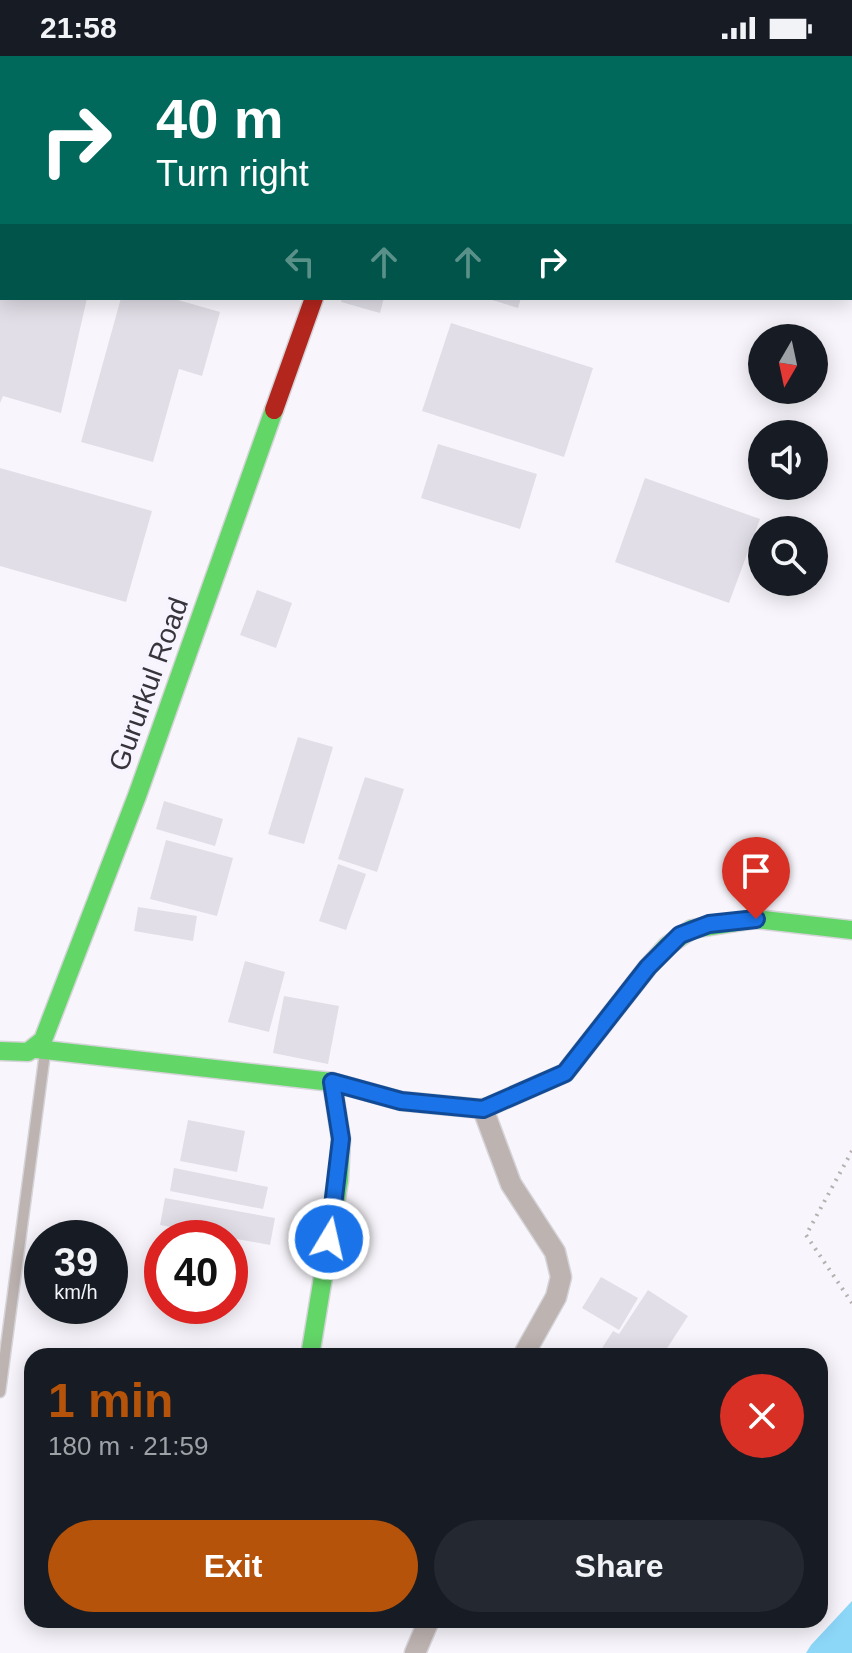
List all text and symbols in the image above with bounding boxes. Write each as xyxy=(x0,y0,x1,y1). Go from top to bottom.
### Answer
text: 21:58 xyxy=(40,11,117,44)
text: 40 m xyxy=(156,87,284,150)
icon: right xyxy=(24,88,128,192)
text: Turn right xyxy=(156,153,309,194)
icon: left xyxy=(278,240,322,284)
icon: ahead xyxy=(362,240,406,284)
icon: ahead xyxy=(446,240,490,284)
icon: right xyxy=(530,240,574,284)
north arrow xyxy=(748,324,828,404)
map controls xyxy=(748,324,828,596)
button: sound xyxy=(748,420,828,500)
button: search xyxy=(748,516,828,596)
street label: Gururkul Road xyxy=(103,593,194,775)
pin xyxy=(722,837,790,919)
icon: arrive xyxy=(734,849,778,893)
position arrow xyxy=(287,1197,371,1281)
speed limit sign: 40 xyxy=(144,1220,248,1324)
text: 39 xyxy=(54,1240,98,1284)
text: km/h xyxy=(54,1281,98,1303)
text: 1 min xyxy=(48,1374,173,1427)
button: close xyxy=(720,1374,804,1458)
text: 180 m · 21:59 xyxy=(48,1431,208,1461)
button: Exit xyxy=(48,1520,418,1612)
button: Share xyxy=(434,1520,804,1612)

